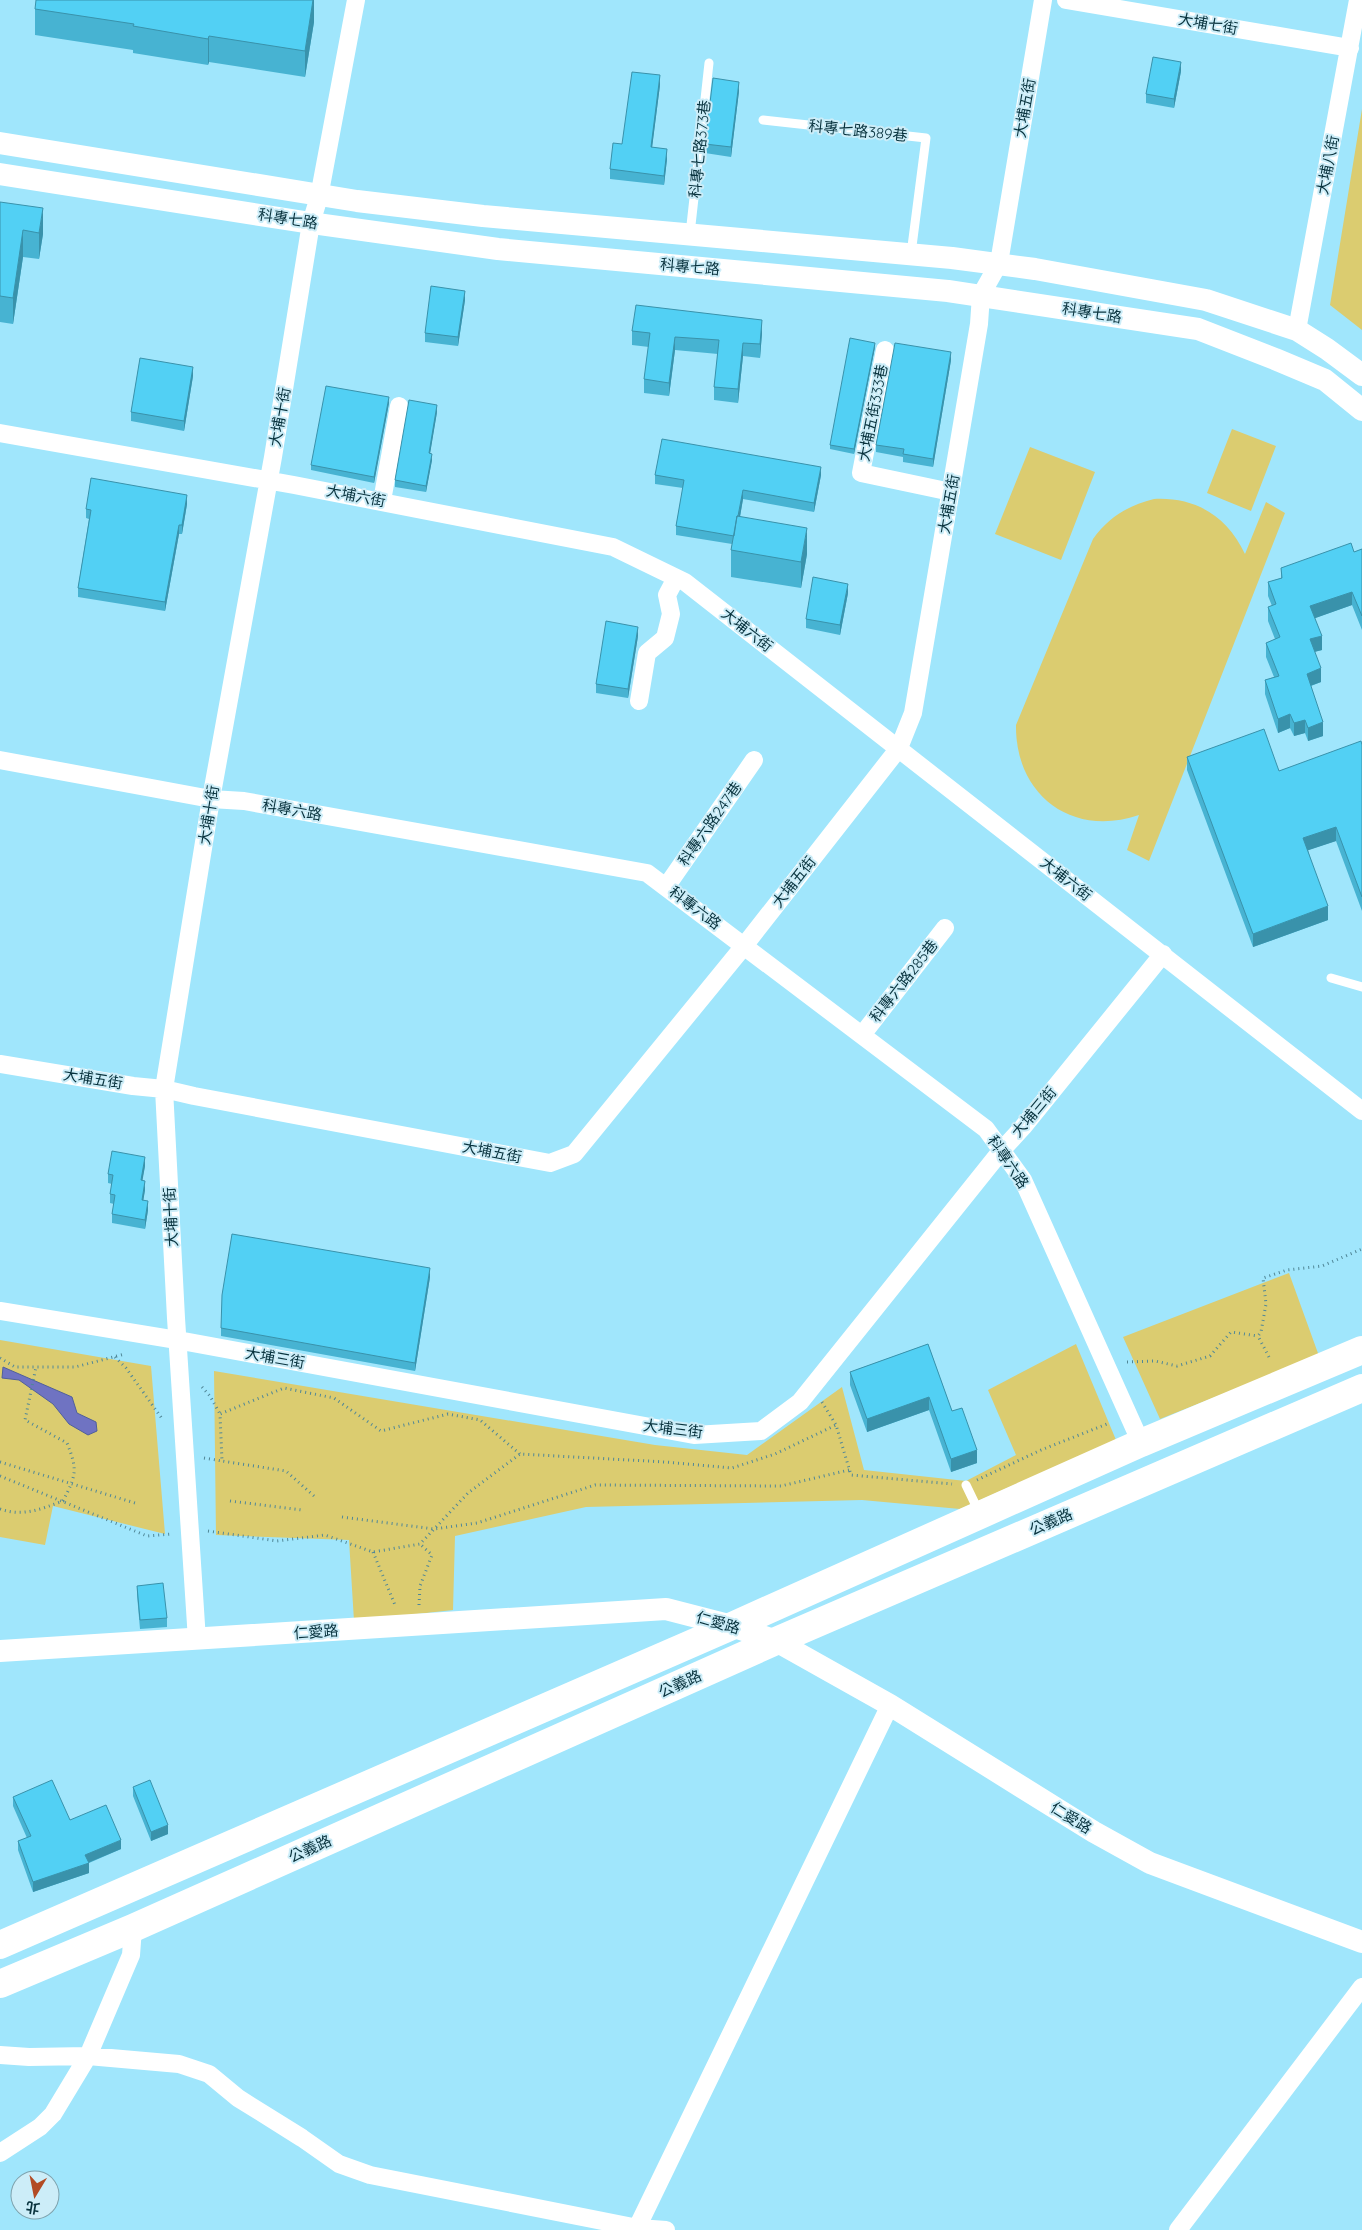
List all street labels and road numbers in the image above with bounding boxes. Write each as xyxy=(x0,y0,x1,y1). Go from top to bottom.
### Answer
street label: 大埔七街 xyxy=(1177,9,1239,38)
street label: 大埔五街 xyxy=(1010,77,1039,139)
street label: 科專七路373巷 xyxy=(685,99,714,199)
street label: 科專七路389巷 xyxy=(808,116,908,145)
street label: 大埔八街 xyxy=(1312,134,1343,196)
street label: 科專七路 xyxy=(257,204,319,233)
street label: 科專七路 xyxy=(659,254,721,279)
street label: 科專七路 xyxy=(1061,298,1123,327)
street label: 大埔五街333巷 xyxy=(854,363,891,463)
street label: 大埔十街 xyxy=(265,386,294,448)
street label: 大埔五街 xyxy=(934,473,963,535)
street label: 大埔六街 xyxy=(325,480,387,511)
street label: 大埔六街 xyxy=(718,604,777,656)
street label: 科專六路247巷 xyxy=(674,778,746,869)
street label: 大埔十街 xyxy=(194,784,223,846)
street label: 科專六路 xyxy=(261,795,323,824)
street label: 大埔五街 xyxy=(768,852,820,911)
street label: 大埔六街 xyxy=(1037,853,1096,905)
street label: 科專六路 xyxy=(666,882,725,933)
street label: 科專六路285巷 xyxy=(865,936,942,1026)
street label: 大埔五街 xyxy=(62,1064,124,1093)
street label: 大埔三街 xyxy=(1007,1083,1060,1141)
street label: 科專六路 xyxy=(984,1132,1033,1192)
street label: 大埔五街 xyxy=(461,1136,523,1167)
street label: 大埔十街 xyxy=(159,1187,182,1247)
street label: 大埔三街 xyxy=(244,1343,306,1372)
street label: 大埔三街 xyxy=(642,1415,704,1442)
street label: 公義路 xyxy=(1026,1504,1075,1539)
street label: 仁愛路 xyxy=(694,1607,742,1638)
street label: 仁愛路 xyxy=(293,1620,339,1643)
street label: 公義路 xyxy=(655,1666,704,1701)
street label: 仁愛路 xyxy=(1047,1798,1095,1838)
street label: 公義路 xyxy=(285,1831,334,1866)

